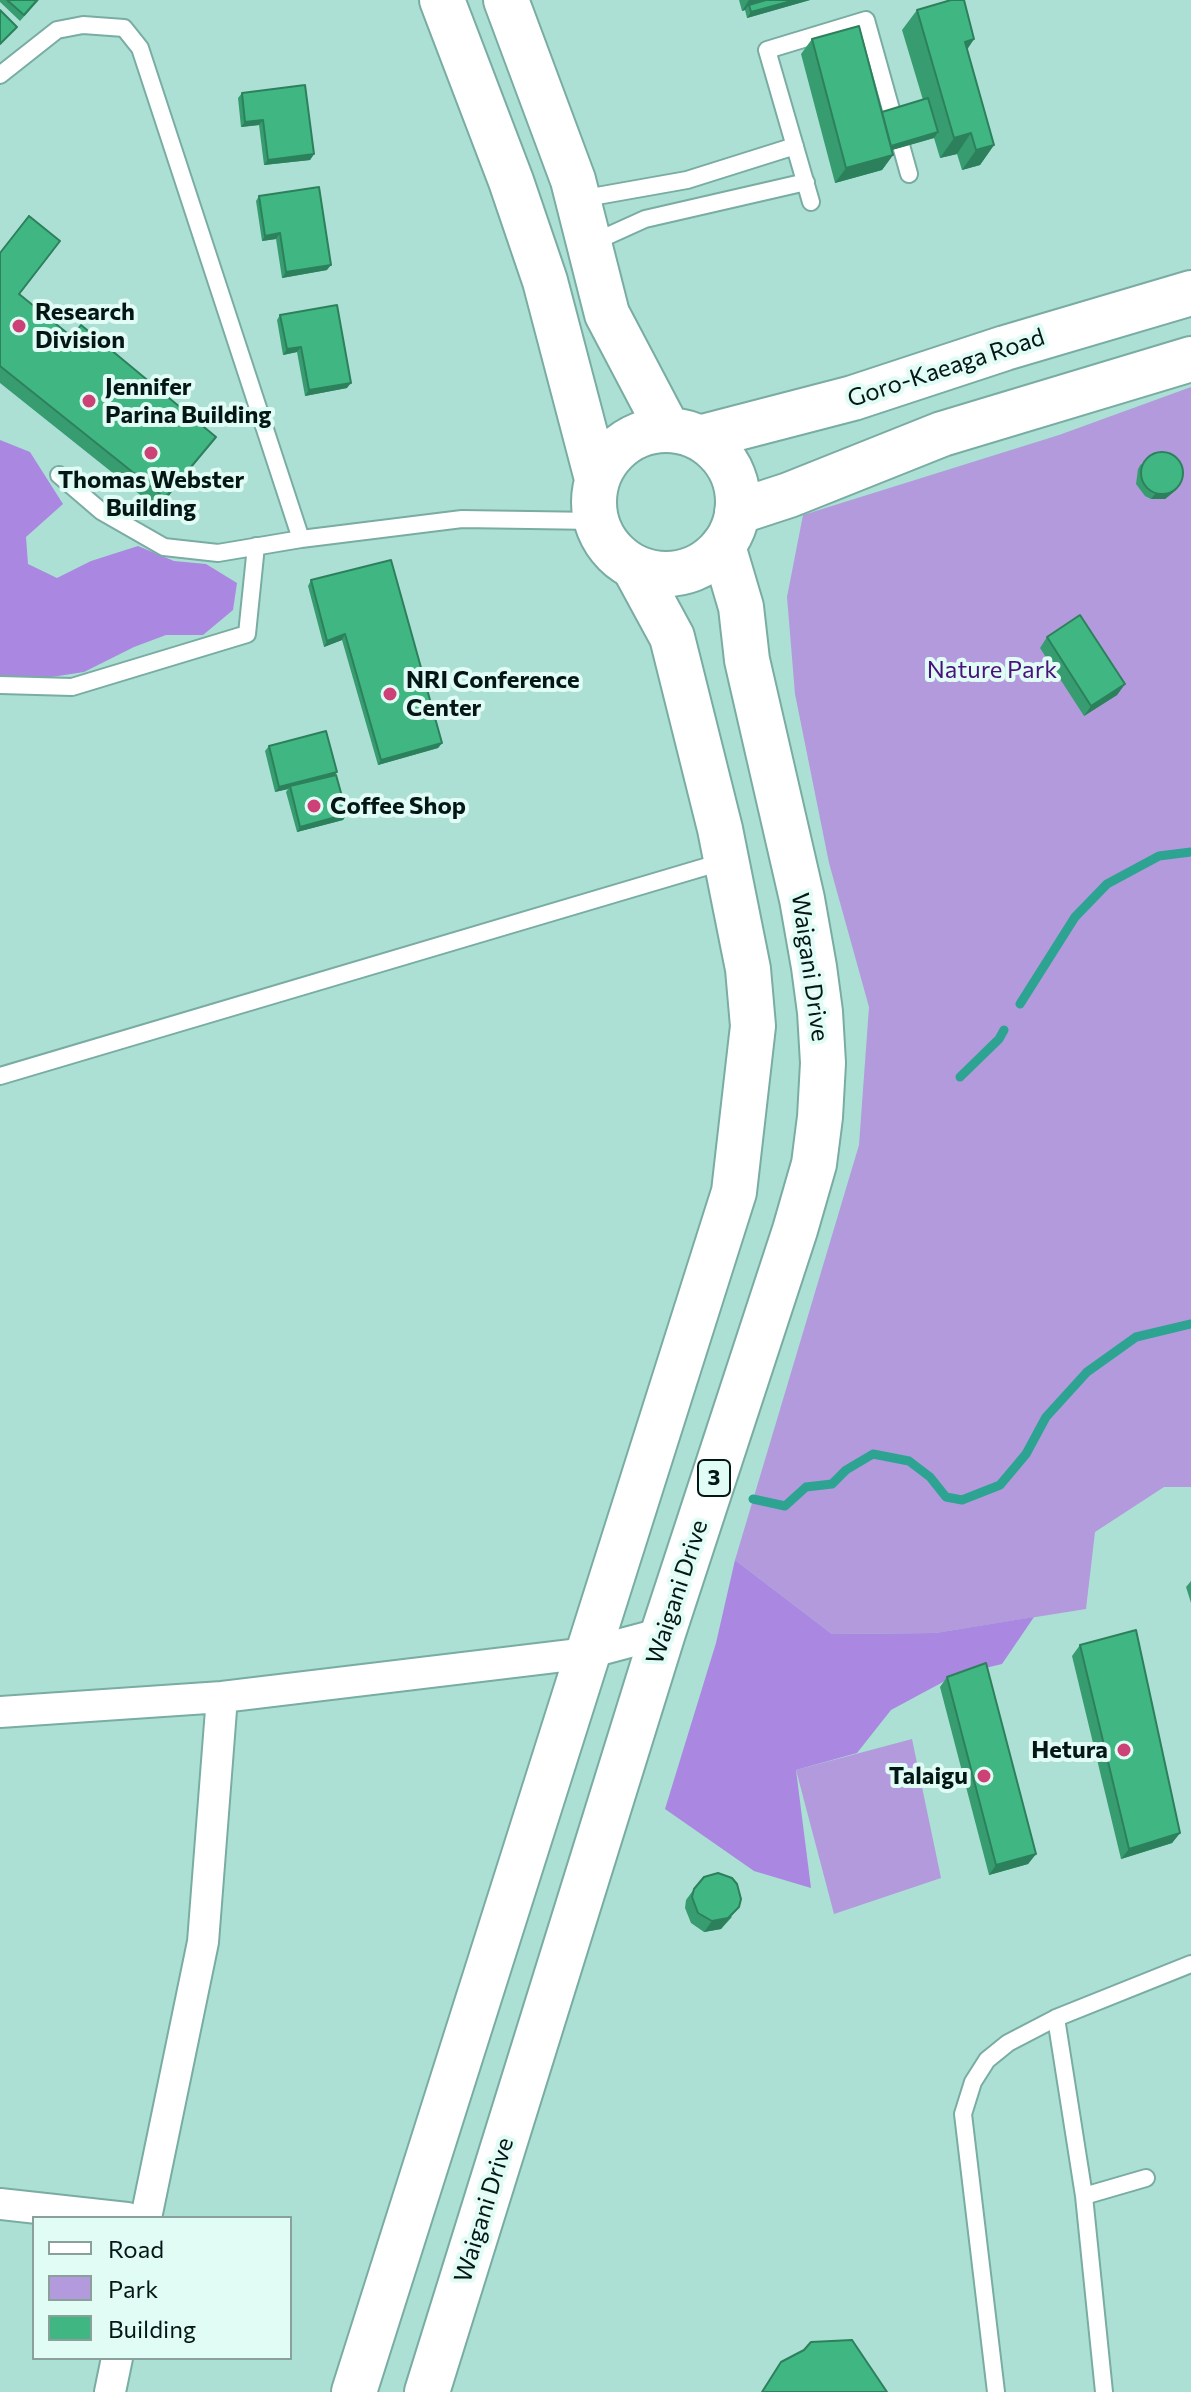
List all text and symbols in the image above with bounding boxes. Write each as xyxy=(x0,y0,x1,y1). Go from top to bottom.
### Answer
place label: Research Division xyxy=(35,298,135,354)
marker: Research Division xyxy=(10,317,28,335)
street label: Goro-Kaeaga Road xyxy=(844,323,1048,413)
place label: Jennifer Parina Building xyxy=(105,373,272,429)
marker: Jennifer Parina Building xyxy=(80,392,98,410)
marker: Thomas Webster Building xyxy=(142,444,160,462)
place label: Thomas Webster Building xyxy=(58,466,244,522)
park label: Nature Park xyxy=(927,656,1057,684)
place label: NRI Conference Center xyxy=(406,666,580,722)
marker: NRI Conference Center xyxy=(381,685,399,703)
place label: Coffee Shop xyxy=(330,792,466,820)
marker: Coffee Shop xyxy=(305,797,323,815)
street label: Waigani Drive xyxy=(785,891,835,1043)
road number: 3 xyxy=(698,1460,730,1496)
street label: Waigani Drive xyxy=(640,1516,714,1668)
place label: Hetura xyxy=(1031,1736,1108,1764)
marker: Hetura xyxy=(1115,1741,1133,1759)
place label: Talaigu xyxy=(889,1762,968,1790)
marker: Talaigu xyxy=(975,1767,993,1785)
street label: Waigani Drive xyxy=(448,2134,520,2286)
legend xyxy=(32,2216,292,2360)
text: Road xyxy=(108,2234,164,2263)
text: Park xyxy=(108,2274,158,2303)
text: Building xyxy=(108,2314,196,2343)

